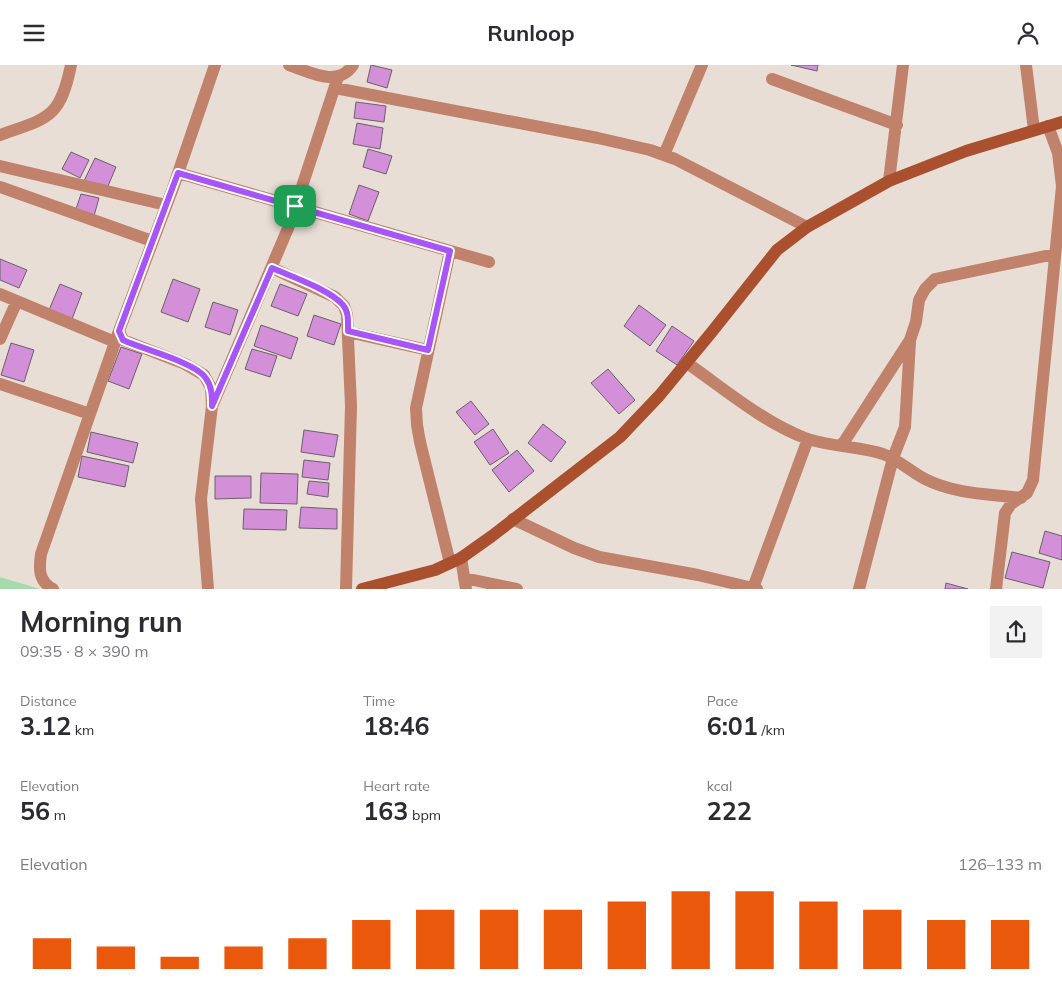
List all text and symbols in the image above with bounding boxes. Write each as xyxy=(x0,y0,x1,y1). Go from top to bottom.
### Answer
icon: menu xyxy=(20,19,48,47)
text: Runloop xyxy=(487,19,575,47)
icon: person xyxy=(1014,19,1042,47)
pin xyxy=(274,185,316,227)
icon: arrive xyxy=(281,192,309,220)
text: Morning run xyxy=(20,604,183,639)
button: share xyxy=(990,606,1042,658)
text: 09:35 · 8 × 390 m xyxy=(20,641,149,661)
text: Distance xyxy=(20,692,77,710)
text: Time xyxy=(363,692,395,710)
text: Pace xyxy=(707,692,738,710)
text: 3.12 xyxy=(20,710,71,741)
text: 18:46 xyxy=(363,710,430,741)
text: 6:01 xyxy=(707,710,758,741)
text: km xyxy=(71,721,94,739)
text: /km xyxy=(758,721,785,739)
text: Elevation xyxy=(20,777,79,795)
text: Heart rate xyxy=(363,777,430,795)
text: kcal xyxy=(707,777,732,795)
text: 56 xyxy=(20,795,50,826)
text: 163 xyxy=(363,795,408,826)
text: 222 xyxy=(707,795,752,826)
text: m xyxy=(50,806,66,824)
text: bpm xyxy=(408,806,441,824)
text: Elevation xyxy=(20,854,88,874)
text: 126–133 m xyxy=(958,854,1042,874)

